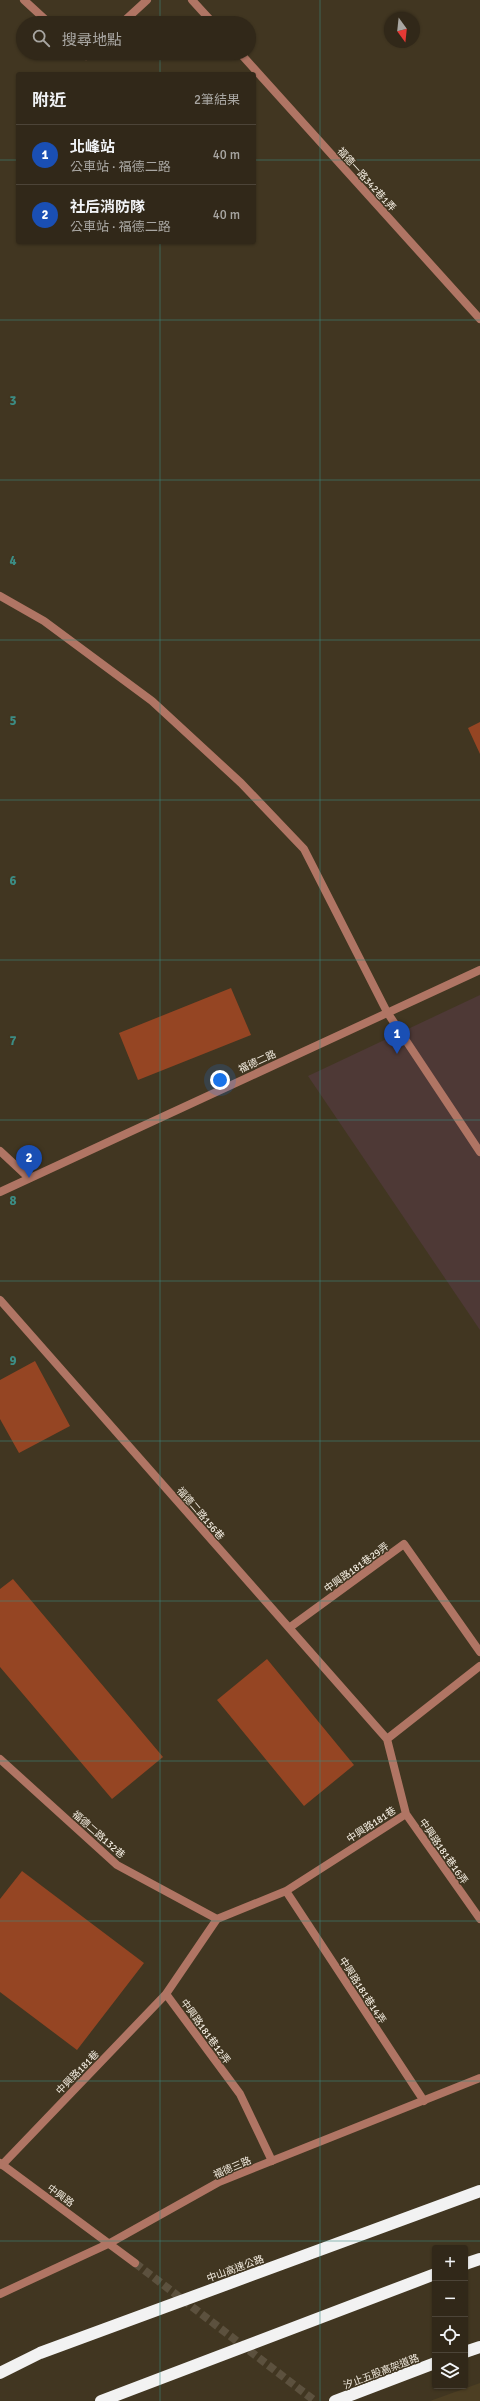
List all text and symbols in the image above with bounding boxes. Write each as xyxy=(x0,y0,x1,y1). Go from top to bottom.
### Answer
north arrow xyxy=(384,12,420,48)
search box xyxy=(16,16,256,60)
icon: search xyxy=(30,27,52,49)
text: 搜尋地點 xyxy=(62,31,122,49)
text: 附近 xyxy=(32,90,66,111)
text: 2筆結果 xyxy=(194,92,240,108)
text: 北峰站 xyxy=(70,138,115,156)
street label: 福德一路342巷1弄 xyxy=(334,145,398,214)
text: 1 xyxy=(41,147,49,163)
text: 40 m xyxy=(213,147,240,163)
text: 公車站 · 福德二路 xyxy=(70,159,171,175)
text: 社后消防隊 xyxy=(70,198,145,216)
text: 2 xyxy=(41,207,49,223)
text: 40 m xyxy=(213,207,240,223)
text: 公車站 · 福德二路 xyxy=(70,219,171,235)
text: 3 xyxy=(9,393,17,409)
text: 4 xyxy=(9,553,17,569)
text: 5 xyxy=(9,713,17,729)
text: 6 xyxy=(9,873,17,889)
pin: 1 xyxy=(384,1021,410,1054)
text: 7 xyxy=(9,1033,17,1049)
street label: 福德二路 xyxy=(237,1048,278,1076)
your location xyxy=(210,1070,230,1090)
pin: 2 xyxy=(16,1145,42,1178)
text: 8 xyxy=(9,1193,17,1209)
text: 9 xyxy=(9,1353,17,1369)
street label: 福德二路156巷 xyxy=(174,1485,226,1543)
street label: 中興路181巷29弄 xyxy=(322,1540,391,1595)
street label: 中興路181巷 xyxy=(345,1805,398,1845)
street label: 福德二路132巷 xyxy=(69,1809,127,1861)
street label: 中興路181巷16弄 xyxy=(416,1817,470,1887)
street label: 中興路181巷14弄 xyxy=(336,1955,388,2026)
street label: 中興路181巷12弄 xyxy=(178,1997,233,2066)
street label: 中興路181巷 xyxy=(54,2048,102,2097)
street label: 福德三路 xyxy=(212,2155,253,2181)
street label: 中興路 xyxy=(45,2182,76,2209)
map controls xyxy=(432,2245,468,2389)
button: + xyxy=(432,2245,468,2281)
street label: 中山高速公路 xyxy=(205,2253,266,2285)
button: − xyxy=(432,2281,468,2317)
button: locate xyxy=(432,2317,468,2353)
street label: 汐止五股高架道路 xyxy=(342,2352,421,2392)
button: layers xyxy=(432,2353,468,2389)

